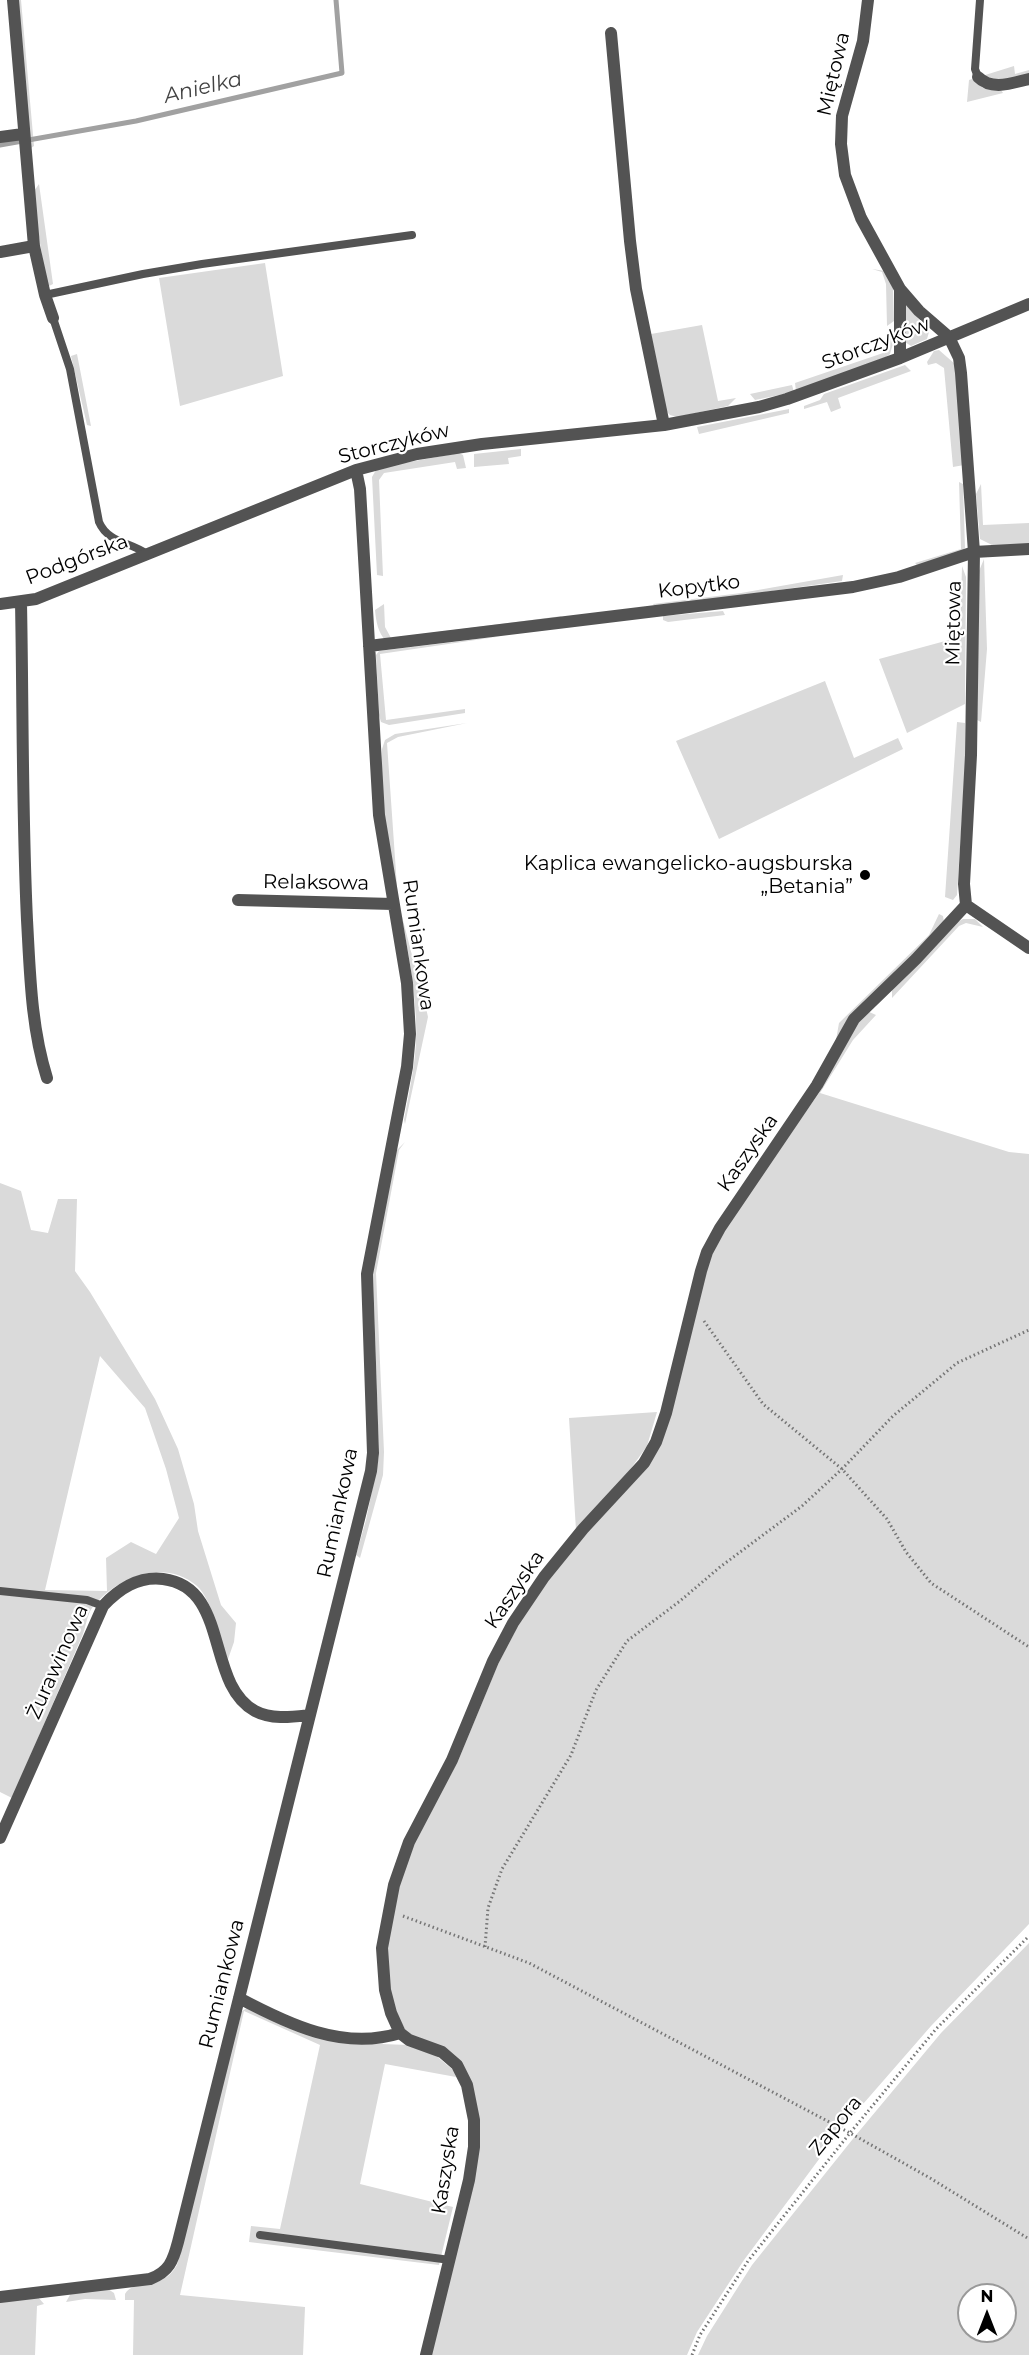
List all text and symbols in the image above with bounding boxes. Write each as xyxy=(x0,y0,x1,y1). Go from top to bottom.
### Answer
street label: Miętowa xyxy=(813,30,855,118)
water label: Anielka xyxy=(161,67,245,109)
street label: Storczyków xyxy=(819,312,933,376)
street label: Storczyków xyxy=(336,419,452,469)
street label: Podgórska xyxy=(22,529,132,591)
street label: Kopytko xyxy=(656,570,742,604)
street label: Miętowa xyxy=(941,580,967,666)
place label: Kaplica ewangelicko-augsburska „Betania” xyxy=(524,852,853,899)
marker: Kaplica ewangelicko-augsburska „Betania” xyxy=(858,868,872,882)
street label: Relaksowa xyxy=(263,870,369,896)
street label: Rumiankowa xyxy=(397,878,439,1012)
street label: Kaszyska xyxy=(713,1109,783,1197)
street label: Rumiankowa xyxy=(312,1446,364,1580)
street label: Kaszyska xyxy=(480,1546,550,1634)
street label: Żurawinowa xyxy=(22,1601,94,1723)
street label: Rumiankowa xyxy=(194,1917,250,2051)
street label: Zapora xyxy=(805,2091,867,2161)
street label: Kaszyska xyxy=(427,2124,465,2216)
north arrow xyxy=(957,2283,1017,2343)
text: N xyxy=(981,2287,993,2306)

